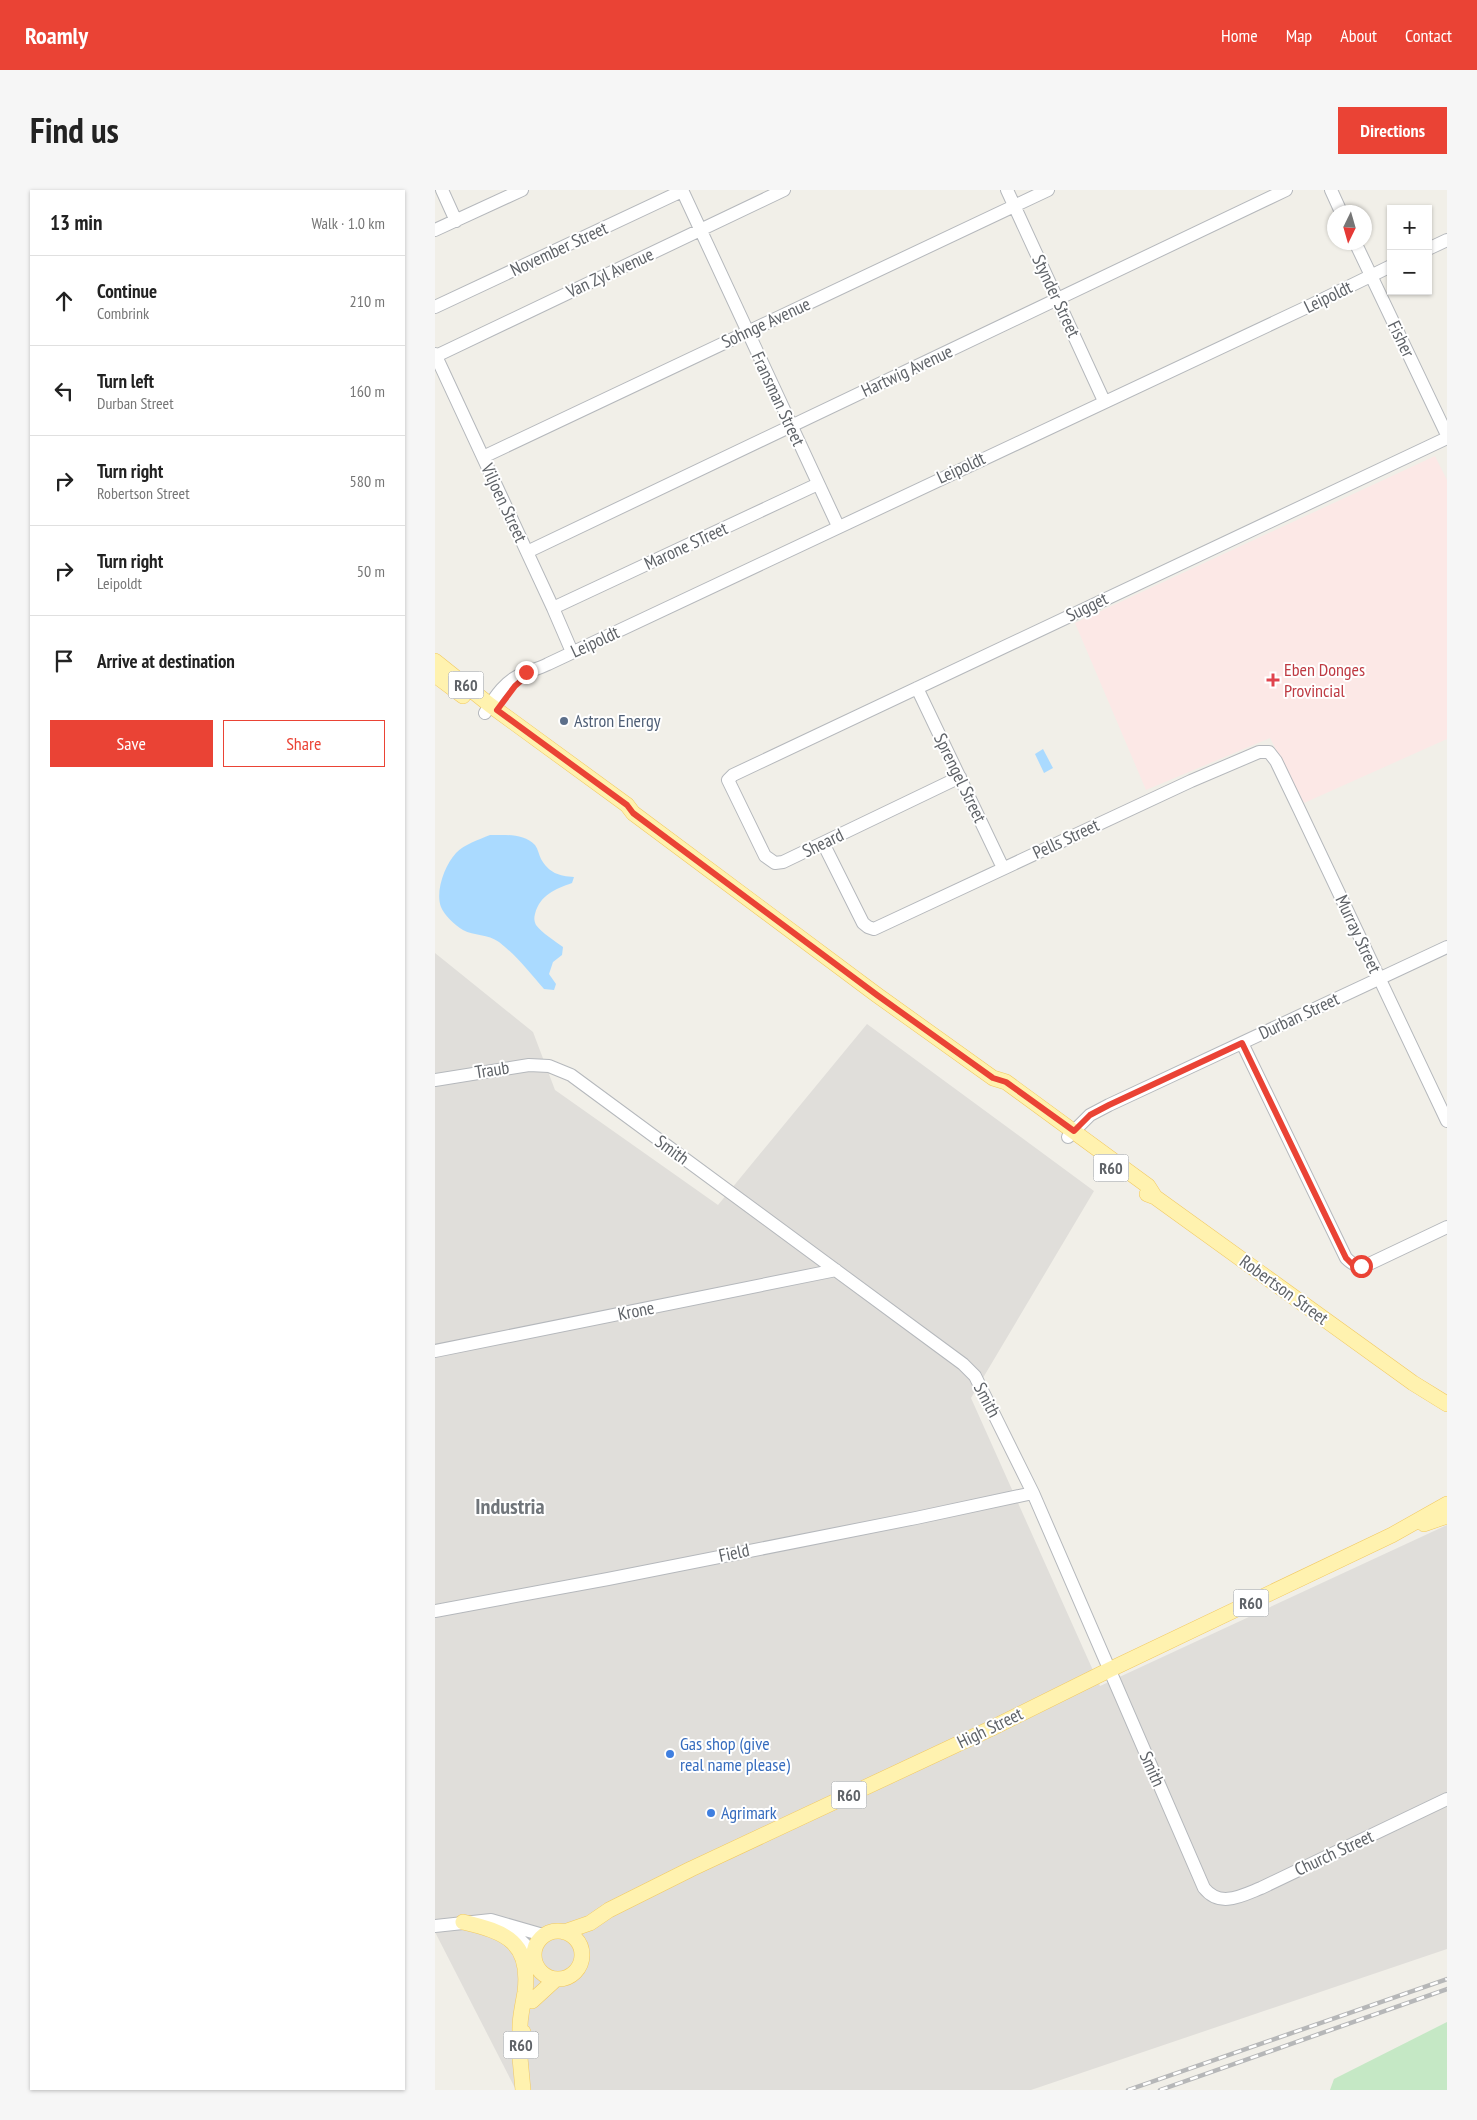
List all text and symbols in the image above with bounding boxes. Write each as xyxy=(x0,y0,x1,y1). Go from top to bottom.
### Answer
text: Roamly xyxy=(25,20,88,51)
text: Home xyxy=(1221,24,1258,47)
text: Map xyxy=(1286,24,1312,47)
text: About xyxy=(1340,24,1377,47)
text: Contact xyxy=(1405,24,1452,47)
text: Find us xyxy=(30,107,119,153)
button: Directions xyxy=(1338,107,1447,154)
north arrow xyxy=(1327,205,1372,250)
map controls xyxy=(1387,205,1432,295)
button: + xyxy=(1387,205,1432,250)
text: 13 min xyxy=(50,209,102,236)
text: Walk · 1.0 km xyxy=(311,213,385,233)
street label: November Street xyxy=(506,216,611,281)
street label: Van Zyl Avenue xyxy=(562,242,657,303)
button: − xyxy=(1387,250,1432,295)
street label: Stynder Street xyxy=(1027,251,1086,341)
street label: Leipoldt xyxy=(1300,275,1356,318)
text: Continue xyxy=(97,279,157,303)
icon: ahead xyxy=(50,287,78,315)
text: 210 m xyxy=(350,291,385,311)
street label: Sohnge Avenue xyxy=(718,292,814,353)
text: Combrink xyxy=(97,303,149,323)
street label: Fisher xyxy=(1383,317,1420,361)
street label: Hartwig Avenue xyxy=(857,339,956,402)
street label: Fransman Street xyxy=(747,348,810,450)
text: Turn left xyxy=(97,369,154,393)
icon: left xyxy=(50,377,78,405)
text: 160 m xyxy=(350,381,385,401)
text: Durban Street xyxy=(97,393,174,413)
street label: Leipoldt xyxy=(933,446,989,489)
text: Turn right xyxy=(97,459,163,483)
street label: Viljoen Street xyxy=(476,459,533,546)
icon: right xyxy=(50,467,78,495)
text: 580 m xyxy=(350,471,385,491)
text: Robertson Street xyxy=(97,483,190,503)
street label: Marone STreet xyxy=(640,516,731,575)
text: Turn right xyxy=(97,549,163,573)
icon: right xyxy=(50,557,78,585)
text: 50 m xyxy=(357,561,385,581)
text: Leipoldt xyxy=(97,573,142,593)
street label: Sugget xyxy=(1062,587,1111,626)
street label: Leipoldt xyxy=(567,620,623,663)
icon: arrive xyxy=(50,647,78,675)
text: Arrive at destination xyxy=(97,649,235,673)
place label: Eben Donges Provincial xyxy=(1284,658,1365,702)
route end xyxy=(515,661,538,684)
road number: R60 xyxy=(449,672,483,698)
marker: Eben Donges Provincial xyxy=(1266,673,1280,687)
place label: Astron Energy xyxy=(574,709,661,732)
marker: Astron Energy xyxy=(558,715,570,727)
button: Save xyxy=(50,720,213,767)
button: Share xyxy=(223,720,385,767)
street label: Sprengel Street xyxy=(929,729,992,826)
street label: Pells Street xyxy=(1029,813,1103,864)
street label: Sheard xyxy=(798,823,847,862)
street label: Murray Street xyxy=(1330,891,1387,977)
street label: Durban Street xyxy=(1255,987,1343,1044)
street label: Traub xyxy=(473,1055,511,1084)
street label: Smith xyxy=(651,1130,694,1170)
road number: R60 xyxy=(1093,1154,1129,1181)
street label: Robertson Street xyxy=(1235,1250,1333,1330)
route start xyxy=(1350,1255,1373,1278)
street label: Krone xyxy=(616,1296,656,1325)
street label: Smith xyxy=(969,1378,1006,1421)
district label: Industria xyxy=(475,1492,545,1520)
street label: Field xyxy=(716,1538,751,1567)
road number: R60 xyxy=(1233,1590,1269,1616)
street label: High Street xyxy=(953,1702,1026,1753)
place label: Gas shop (give real name please) xyxy=(680,1732,791,1776)
marker: Gas shop (give real name please) xyxy=(664,1748,676,1760)
street label: Smith xyxy=(1135,1748,1170,1790)
road number: R60 xyxy=(831,1782,867,1808)
place label: Agrimark xyxy=(721,1801,777,1824)
marker: Agrimark xyxy=(705,1807,717,1819)
street label: Church Street xyxy=(1291,1824,1377,1881)
road number: R60 xyxy=(503,2032,539,2058)

